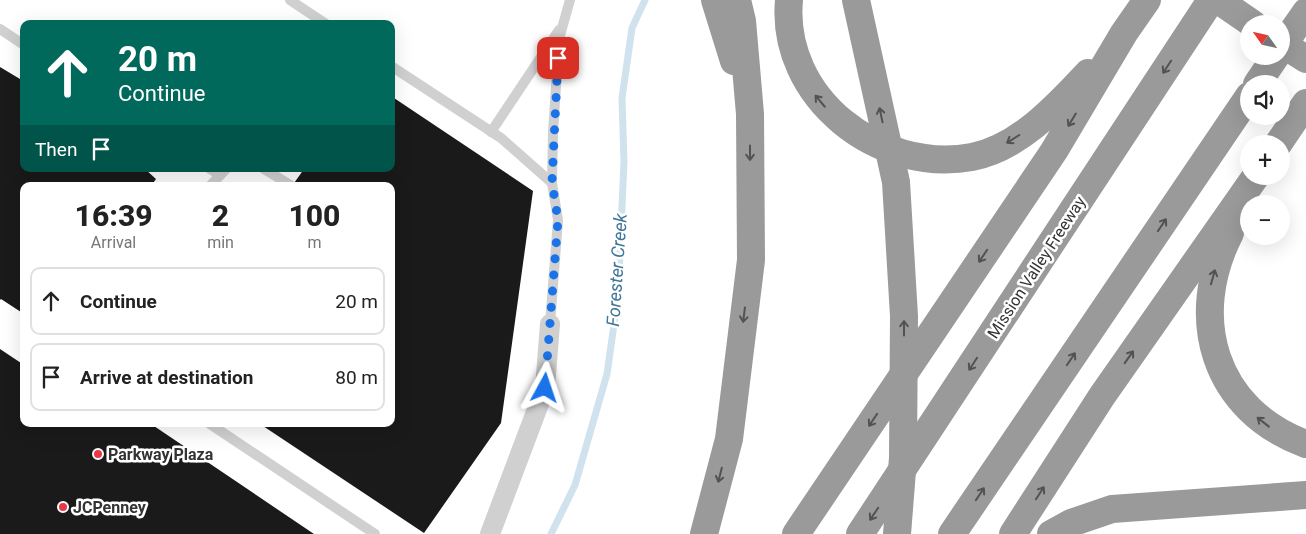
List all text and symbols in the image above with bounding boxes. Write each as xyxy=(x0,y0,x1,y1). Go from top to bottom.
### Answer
north arrow xyxy=(1240,15,1290,65)
map controls xyxy=(1240,15,1290,245)
pin xyxy=(537,37,579,79)
text: 20 m xyxy=(118,39,197,80)
icon: ahead xyxy=(35,40,100,105)
icon: arrive xyxy=(544,44,572,72)
one-way arrow xyxy=(1162,60,1172,74)
button: sound xyxy=(1240,75,1290,125)
text: Continue xyxy=(118,81,206,106)
one-way arrow xyxy=(815,95,826,108)
one-way arrow xyxy=(876,107,885,123)
one-way arrow xyxy=(1067,112,1077,126)
one-way arrow xyxy=(1007,134,1021,144)
icon: arrive xyxy=(87,135,115,163)
button: + xyxy=(1240,135,1290,185)
text: Then xyxy=(35,138,77,161)
one-way arrow xyxy=(745,144,755,161)
street label: Mission Valley Freeway xyxy=(983,192,1090,342)
button: − xyxy=(1240,195,1290,245)
text: 16:39 xyxy=(75,198,153,233)
text: 2 xyxy=(212,198,229,233)
text: 100 xyxy=(288,198,340,233)
water label: Forester Creek xyxy=(602,212,631,327)
one-way arrow xyxy=(1157,218,1167,232)
text: Arrival xyxy=(91,233,136,252)
text: min xyxy=(207,233,234,252)
text: m xyxy=(307,233,321,252)
one-way arrow xyxy=(978,248,988,262)
one-way arrow xyxy=(1209,269,1218,285)
icon: ahead xyxy=(37,287,65,315)
text: Continue xyxy=(80,290,157,313)
text: 20 m xyxy=(335,290,378,313)
one-way arrow xyxy=(739,307,749,323)
one-way arrow xyxy=(899,320,909,336)
one-way arrow xyxy=(1124,350,1134,364)
one-way arrow xyxy=(1066,352,1076,366)
one-way arrow xyxy=(968,357,978,371)
position arrow xyxy=(518,361,570,413)
icon: arrive xyxy=(37,363,65,391)
text: Arrive at destination xyxy=(80,366,253,389)
text: 80 m xyxy=(335,366,378,389)
one-way arrow xyxy=(868,412,878,426)
one-way arrow xyxy=(1256,417,1270,427)
place label: Parkway Plaza xyxy=(108,445,214,464)
marker: Parkway Plaza xyxy=(92,448,104,460)
one-way arrow xyxy=(714,467,724,483)
one-way arrow xyxy=(1034,486,1045,500)
one-way arrow xyxy=(975,487,985,501)
place label: JCPenney xyxy=(73,498,147,517)
marker: JCPenney xyxy=(57,501,69,513)
one-way arrow xyxy=(868,507,878,521)

